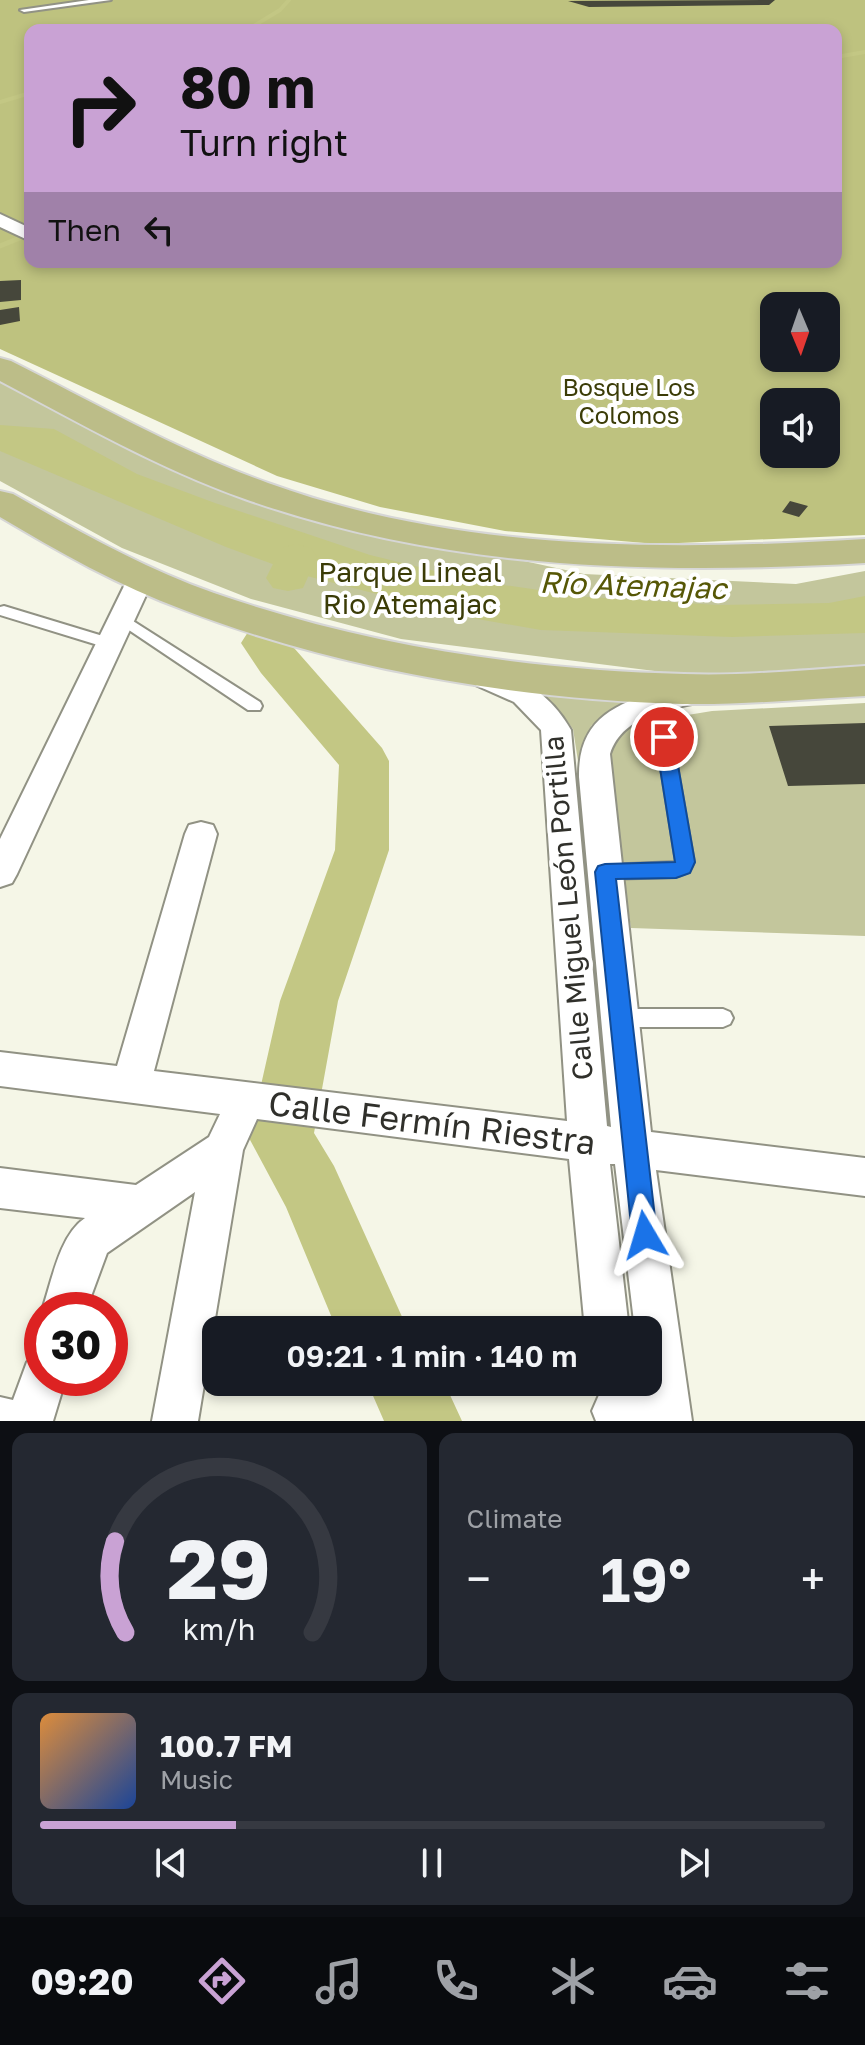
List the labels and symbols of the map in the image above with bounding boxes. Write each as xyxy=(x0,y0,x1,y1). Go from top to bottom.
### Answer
north arrow xyxy=(760,292,840,372)
park label: Bosque Los Colomos xyxy=(563,372,695,429)
park label: Parque Lineal Rio Atemajac xyxy=(318,555,502,620)
water label: Río Atemajac xyxy=(539,564,729,606)
pin xyxy=(630,703,698,771)
street label: Calle Miguel León Portilla xyxy=(536,735,599,1082)
street label: Calle Fermín Riestra xyxy=(266,1082,598,1162)
position arrow xyxy=(603,1193,687,1277)
speed limit sign: 30 xyxy=(24,1292,128,1396)

